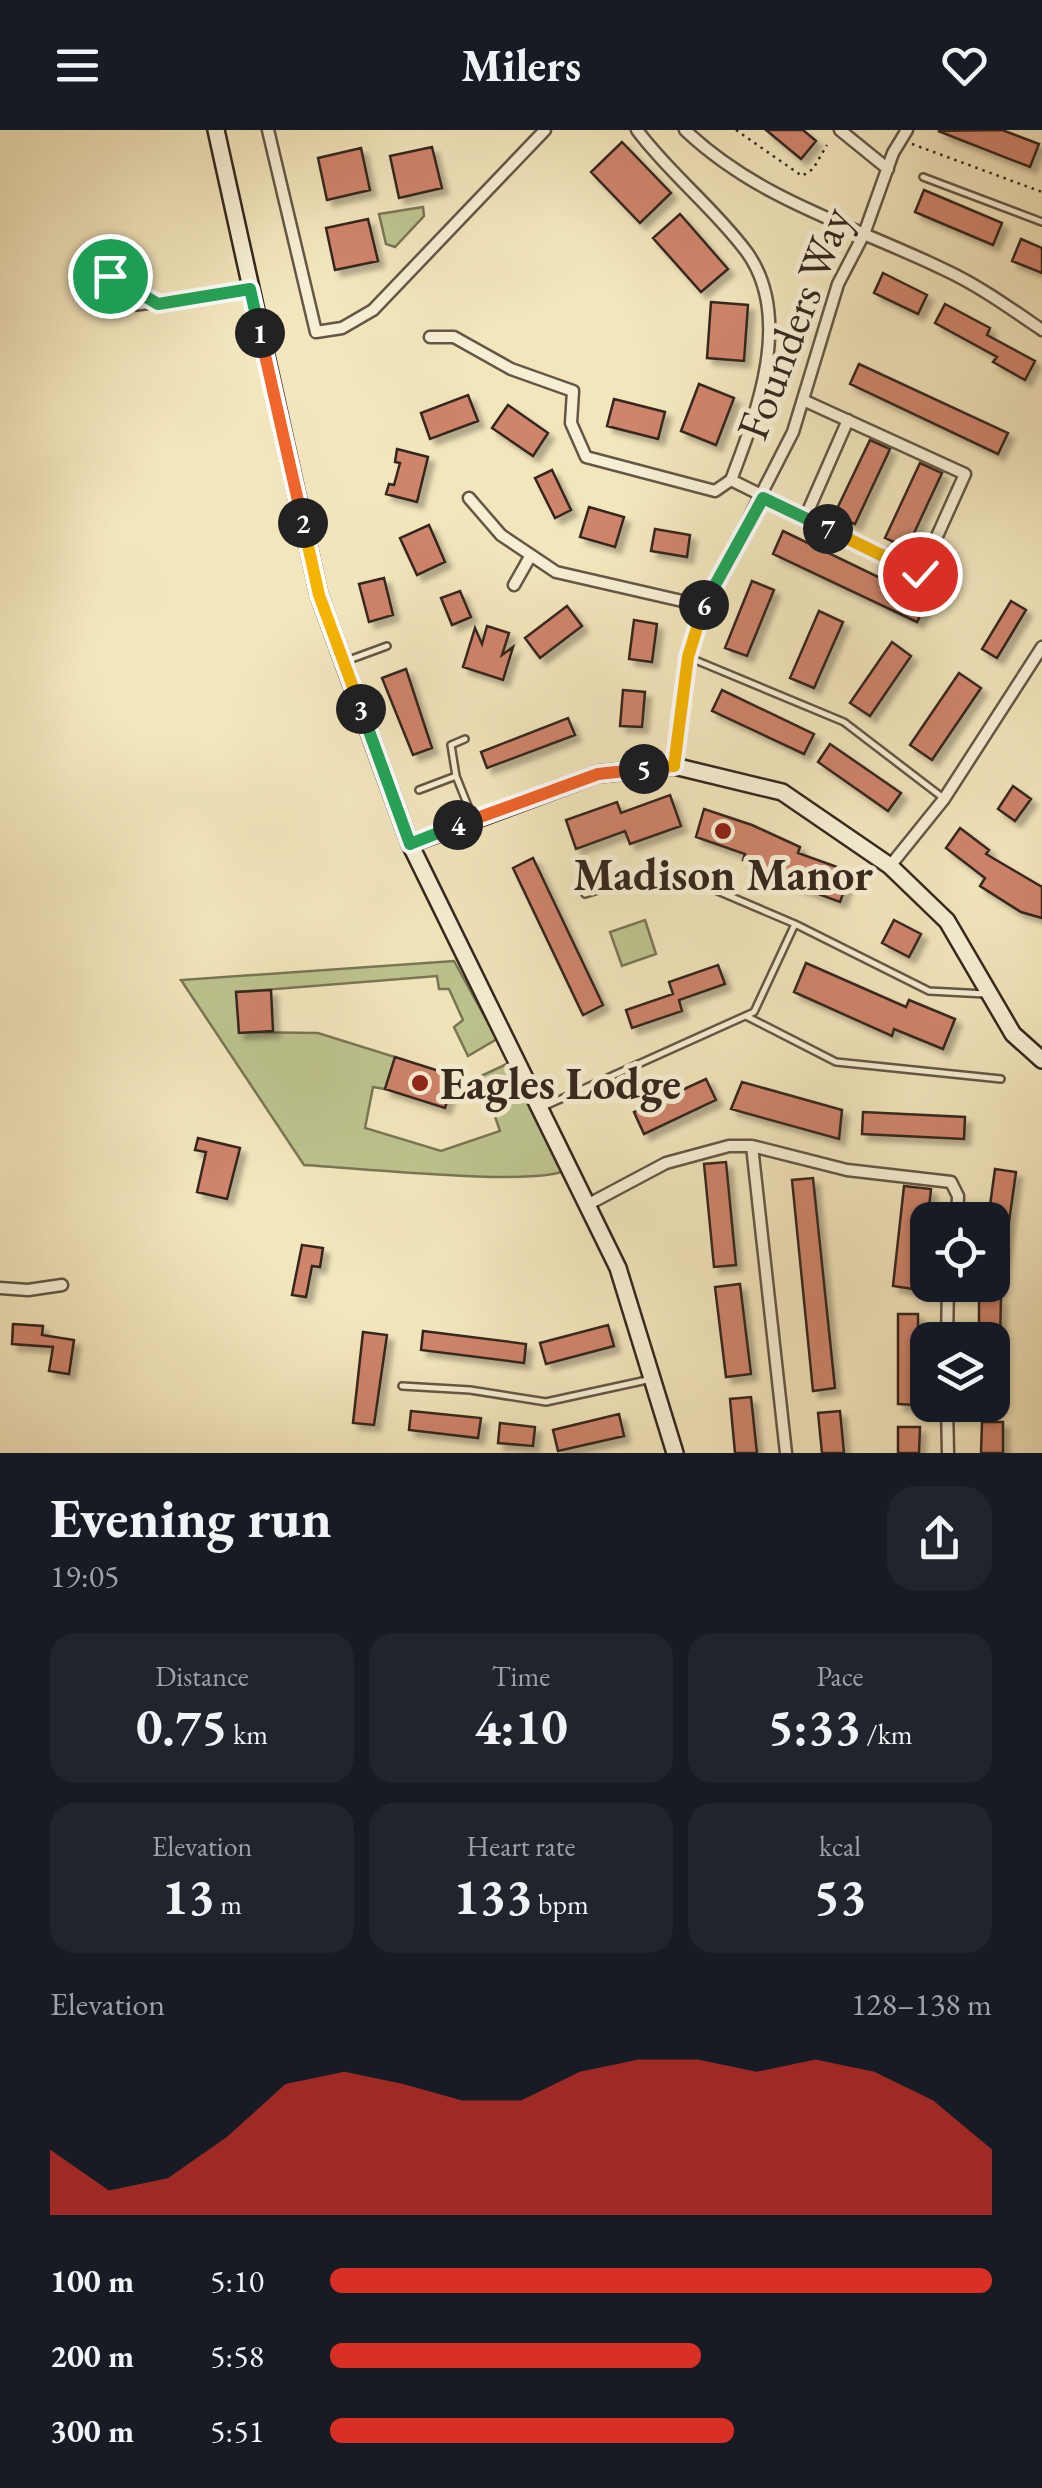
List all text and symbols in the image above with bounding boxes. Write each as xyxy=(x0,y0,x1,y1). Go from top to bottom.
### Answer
text: Milers xyxy=(461,36,581,94)
icon: menu xyxy=(50,38,105,93)
icon: heart xyxy=(937,38,992,93)
street label: Founders Way xyxy=(722,198,864,447)
pin xyxy=(68,234,153,319)
icon: arrive xyxy=(83,249,138,304)
pin: 1 xyxy=(235,308,285,358)
text: 1 xyxy=(253,315,267,351)
pin: 2 xyxy=(278,498,328,548)
pin: 7 xyxy=(803,504,853,554)
text: 2 xyxy=(296,505,310,541)
text: 7 xyxy=(821,511,835,547)
pin xyxy=(878,532,963,617)
icon: check xyxy=(893,547,948,602)
pin: 6 xyxy=(679,580,729,630)
text: 6 xyxy=(697,587,711,623)
pin: 3 xyxy=(336,684,386,734)
text: 3 xyxy=(354,691,368,727)
pin: 5 xyxy=(619,744,669,794)
text: 5 xyxy=(637,751,651,787)
pin: 4 xyxy=(433,800,483,850)
text: 4 xyxy=(451,807,465,843)
marker: Madison Manor xyxy=(712,820,734,842)
place label: Madison Manor xyxy=(573,845,873,903)
place label: Eagles Lodge xyxy=(440,1054,681,1113)
marker: Eagles Lodge xyxy=(409,1072,431,1094)
map controls xyxy=(910,1202,1010,1422)
button: locate xyxy=(910,1202,1010,1302)
button: layers xyxy=(910,1322,1010,1422)
text: Evening run xyxy=(50,1482,332,1553)
button: share xyxy=(887,1486,992,1591)
text: 19:05 xyxy=(50,1555,119,1597)
text: Distance xyxy=(155,1658,249,1694)
text: Time xyxy=(492,1658,550,1694)
text: Pace xyxy=(817,1658,863,1694)
text: 0.75 xyxy=(136,1694,228,1759)
text: 4:10 xyxy=(474,1694,568,1759)
text: 5:33 xyxy=(767,1694,861,1759)
text: km xyxy=(228,1716,268,1752)
text: /km xyxy=(861,1716,913,1752)
text: Elevation xyxy=(152,1828,252,1864)
text: Heart rate xyxy=(467,1828,575,1864)
text: kcal xyxy=(819,1828,861,1864)
text: 13 xyxy=(162,1864,215,1929)
text: 133 xyxy=(453,1864,533,1929)
text: 53 xyxy=(814,1864,866,1929)
text: m xyxy=(215,1886,242,1922)
text: bpm xyxy=(533,1886,589,1922)
text: Elevation xyxy=(50,1983,165,2025)
text: 128–138 m xyxy=(851,1983,992,2025)
text: 100 m xyxy=(50,2260,134,2302)
text: 5:10 xyxy=(210,2260,264,2302)
text: 200 m xyxy=(50,2335,134,2377)
text: 5:58 xyxy=(210,2335,264,2377)
text: 300 m xyxy=(50,2410,134,2452)
text: 5:51 xyxy=(210,2410,264,2452)

